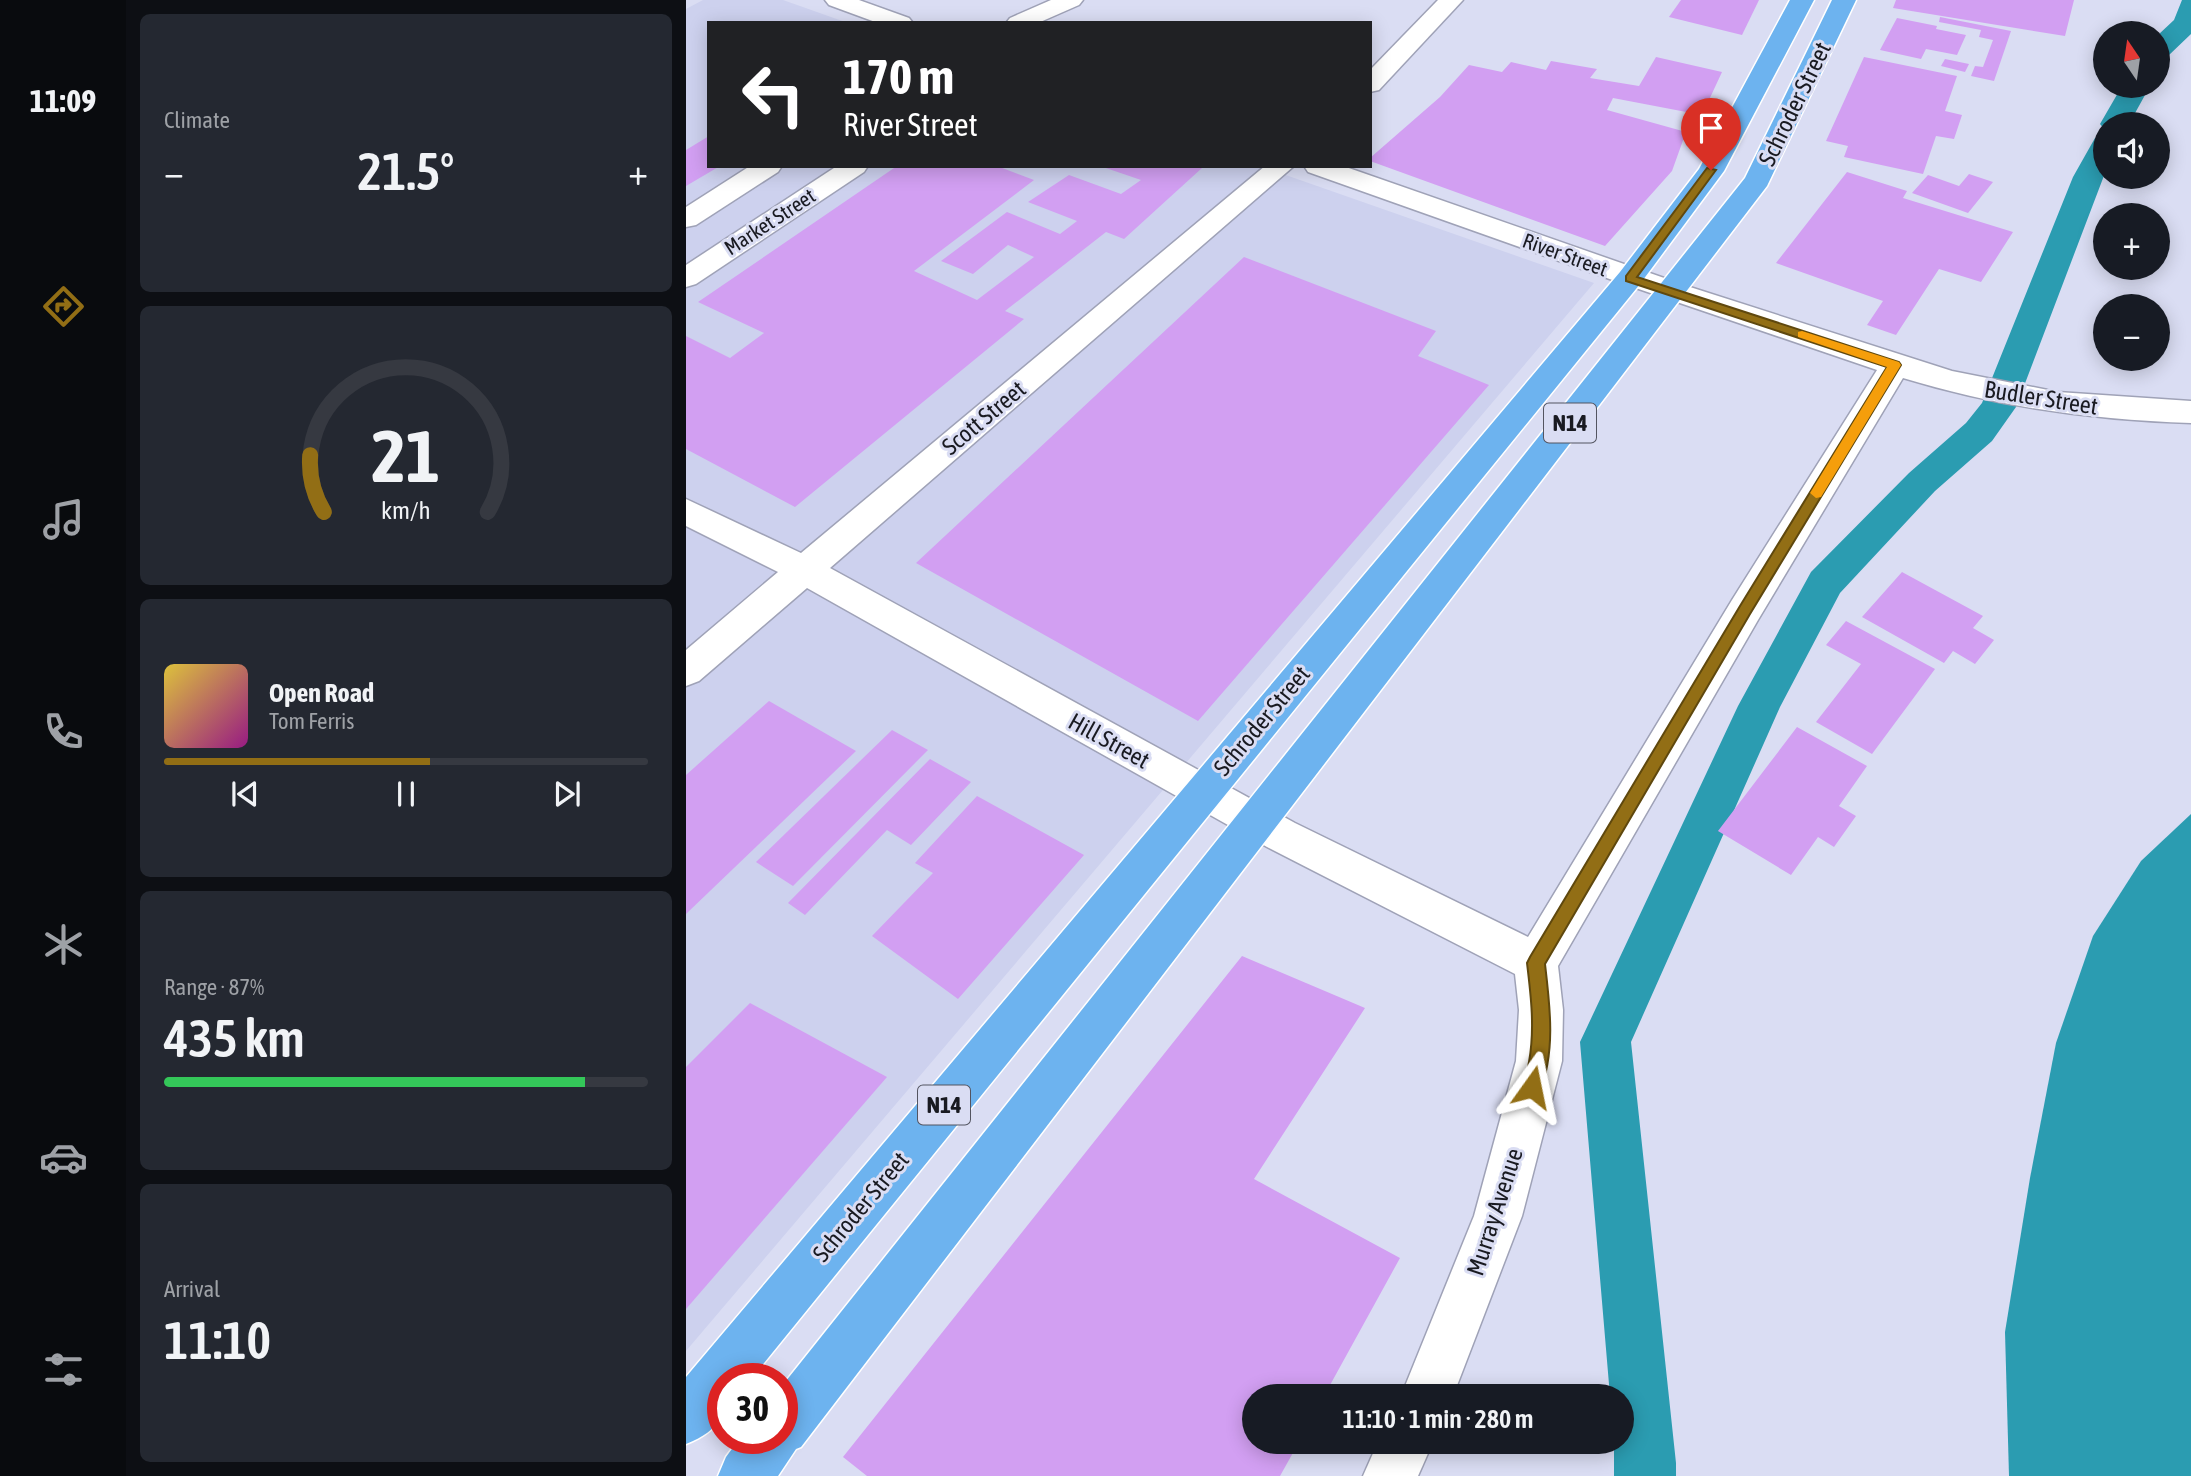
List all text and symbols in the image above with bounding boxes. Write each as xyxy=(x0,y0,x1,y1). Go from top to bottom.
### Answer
north arrow xyxy=(2093,21,2170,98)
map controls xyxy=(2093,21,2170,371)
street label: Schroder Street xyxy=(1753,37,1836,170)
text: 170 m xyxy=(843,48,954,104)
icon: left xyxy=(728,49,819,140)
text: 11:09 xyxy=(30,82,96,119)
pin xyxy=(1681,98,1741,170)
text: River Street xyxy=(843,106,978,143)
text: Climate xyxy=(164,107,230,133)
icon: arrive xyxy=(1692,109,1730,147)
button: sound xyxy=(2093,112,2170,189)
text: 21.5° xyxy=(358,141,454,201)
text: − xyxy=(164,150,184,193)
text: + xyxy=(628,150,648,193)
street label: Market Street xyxy=(720,183,819,259)
button: + xyxy=(2093,203,2170,280)
street label: River Street xyxy=(1520,228,1611,280)
icon: directions xyxy=(39,282,88,331)
button: − xyxy=(2093,294,2170,371)
street label: Scott Street xyxy=(937,375,1031,460)
street label: Budler Street xyxy=(1982,375,2100,420)
road number: N14 xyxy=(1544,404,1596,442)
text: 21 xyxy=(372,414,440,497)
icon: music xyxy=(39,495,88,544)
text: km/h xyxy=(381,495,431,523)
street label: Schroder Street xyxy=(1208,661,1315,781)
text: Open Road xyxy=(269,678,374,708)
icon: phone xyxy=(39,707,88,756)
street label: Hill Street xyxy=(1064,707,1154,774)
text: Tom Ferris xyxy=(269,708,354,734)
icon: previous xyxy=(226,775,264,813)
icon: pause xyxy=(387,775,425,813)
icon: next xyxy=(548,775,586,813)
icon: climate xyxy=(39,920,88,969)
text: Range · 87% xyxy=(164,974,264,1000)
text: 435 km xyxy=(164,1008,305,1068)
position arrow xyxy=(1495,1050,1569,1124)
road number: N14 xyxy=(918,1086,970,1124)
icon: car xyxy=(39,1133,88,1182)
street label: Murray Avenue xyxy=(1461,1145,1528,1279)
street label: Schroder Street xyxy=(807,1147,914,1267)
text: Arrival xyxy=(164,1276,220,1302)
text: 11:10 xyxy=(164,1310,271,1370)
icon: filters xyxy=(39,1345,88,1394)
speed limit sign: 30 xyxy=(707,1363,798,1454)
text: 11:10 · 1 min · 280 m xyxy=(1343,1404,1533,1434)

